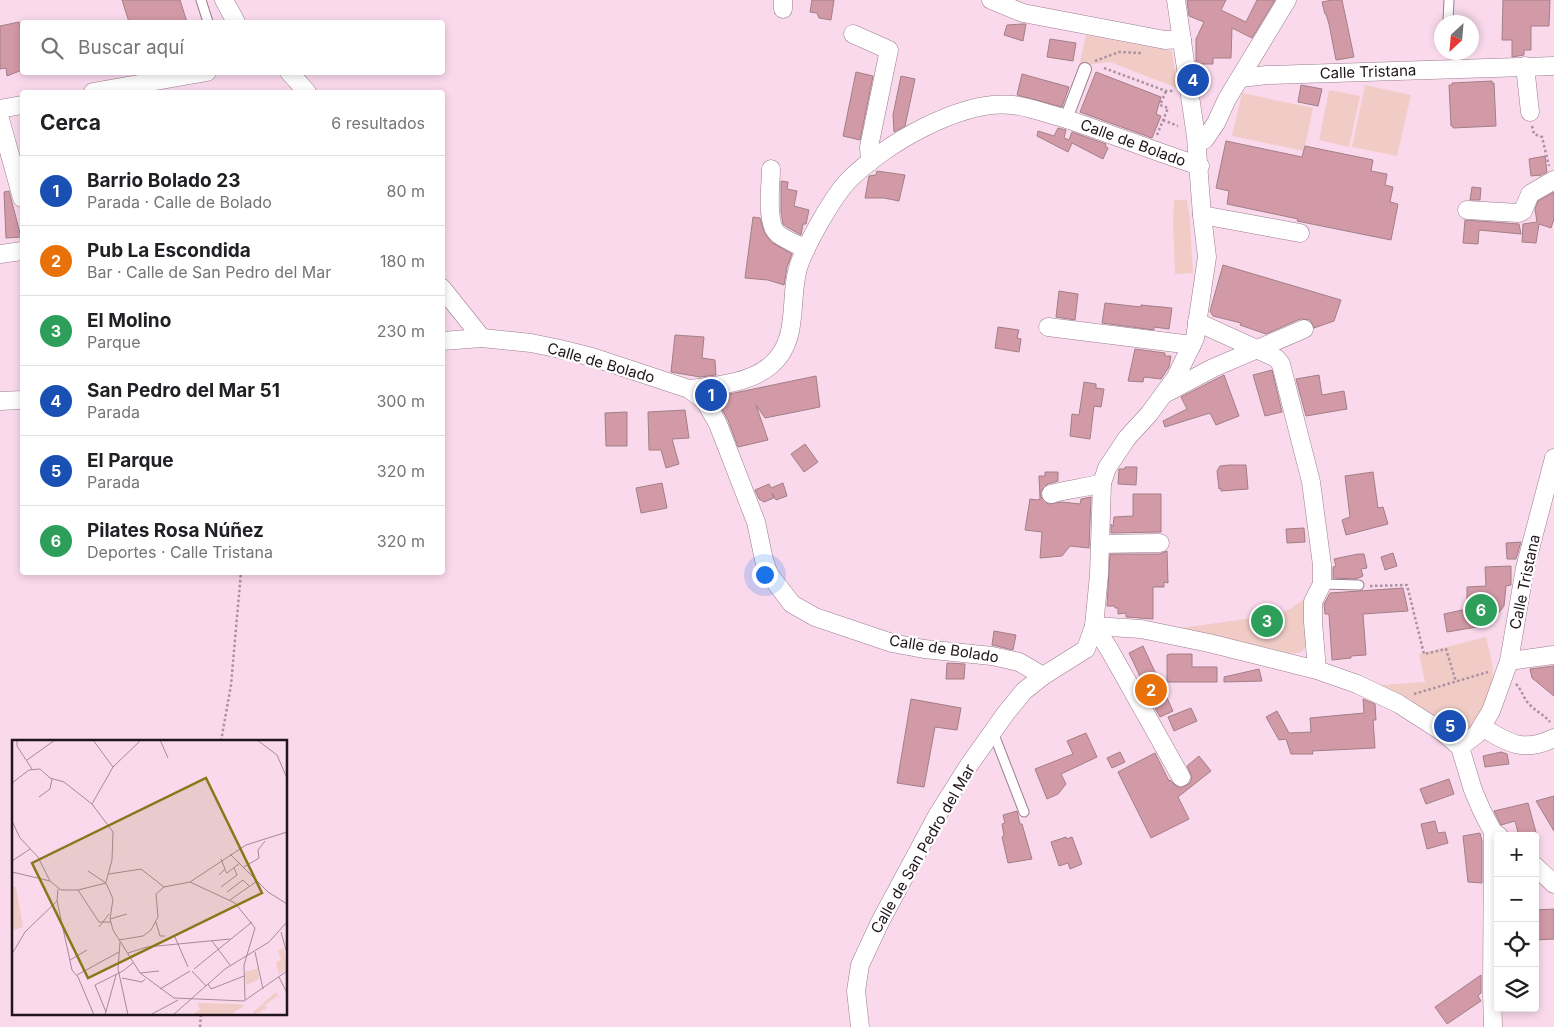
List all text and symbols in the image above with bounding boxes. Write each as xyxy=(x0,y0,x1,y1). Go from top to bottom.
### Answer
north arrow xyxy=(1434,15,1479,60)
search box xyxy=(20,20,445,75)
icon: search xyxy=(38,34,66,62)
text: Buscar aquí xyxy=(78,36,184,59)
street label: Calle Tristana xyxy=(1319,60,1417,83)
pin: 4 xyxy=(1177,61,1209,99)
text: Cerca xyxy=(40,110,101,135)
text: 6 resultados xyxy=(331,113,425,133)
street label: Calle de Bolado xyxy=(1078,115,1188,170)
text: Barrio Bolado 23 xyxy=(87,169,240,192)
text: 1 xyxy=(53,181,59,201)
text: 80 m xyxy=(386,181,425,201)
text: Parada · Calle de Bolado xyxy=(87,192,272,212)
text: Pub La Escondida xyxy=(87,239,251,262)
text: 2 xyxy=(51,251,61,271)
text: 180 m xyxy=(380,251,425,271)
text: Bar · Calle de San Pedro del Mar xyxy=(87,262,331,282)
text: El Molino xyxy=(87,309,171,332)
text: 3 xyxy=(51,321,61,341)
text: 230 m xyxy=(377,321,425,341)
text: Parque xyxy=(87,332,141,352)
street label: Calle de Bolado xyxy=(545,338,657,387)
pin: 1 xyxy=(695,376,727,414)
text: San Pedro del Mar 51 xyxy=(87,379,280,402)
text: 4 xyxy=(51,391,61,411)
text: 300 m xyxy=(376,391,425,411)
text: Parada xyxy=(87,402,140,422)
text: El Parque xyxy=(87,449,174,472)
text: 5 xyxy=(51,461,61,481)
text: 320 m xyxy=(377,461,425,481)
text: Parada xyxy=(87,472,140,492)
text: Pilates Rosa Núñez xyxy=(87,519,264,542)
text: 6 xyxy=(51,531,61,551)
text: 320 m xyxy=(377,531,425,551)
street label: Calle Tristana xyxy=(1505,533,1544,631)
text: Deportes · Calle Tristana xyxy=(87,542,273,562)
your location xyxy=(752,562,778,588)
pin: 6 xyxy=(1465,591,1497,629)
pin: 3 xyxy=(1251,602,1283,640)
street label: Calle de Bolado xyxy=(888,630,1000,667)
pin: 2 xyxy=(1135,671,1167,709)
pin: 5 xyxy=(1434,707,1466,745)
inset map xyxy=(12,740,288,1014)
street label: Calle de San Pedro del Mar xyxy=(866,760,979,937)
map controls xyxy=(1494,832,1539,1012)
button: + xyxy=(1494,832,1539,877)
button: − xyxy=(1494,877,1539,922)
button: locate xyxy=(1494,922,1539,967)
button: layers xyxy=(1494,967,1539,1012)

